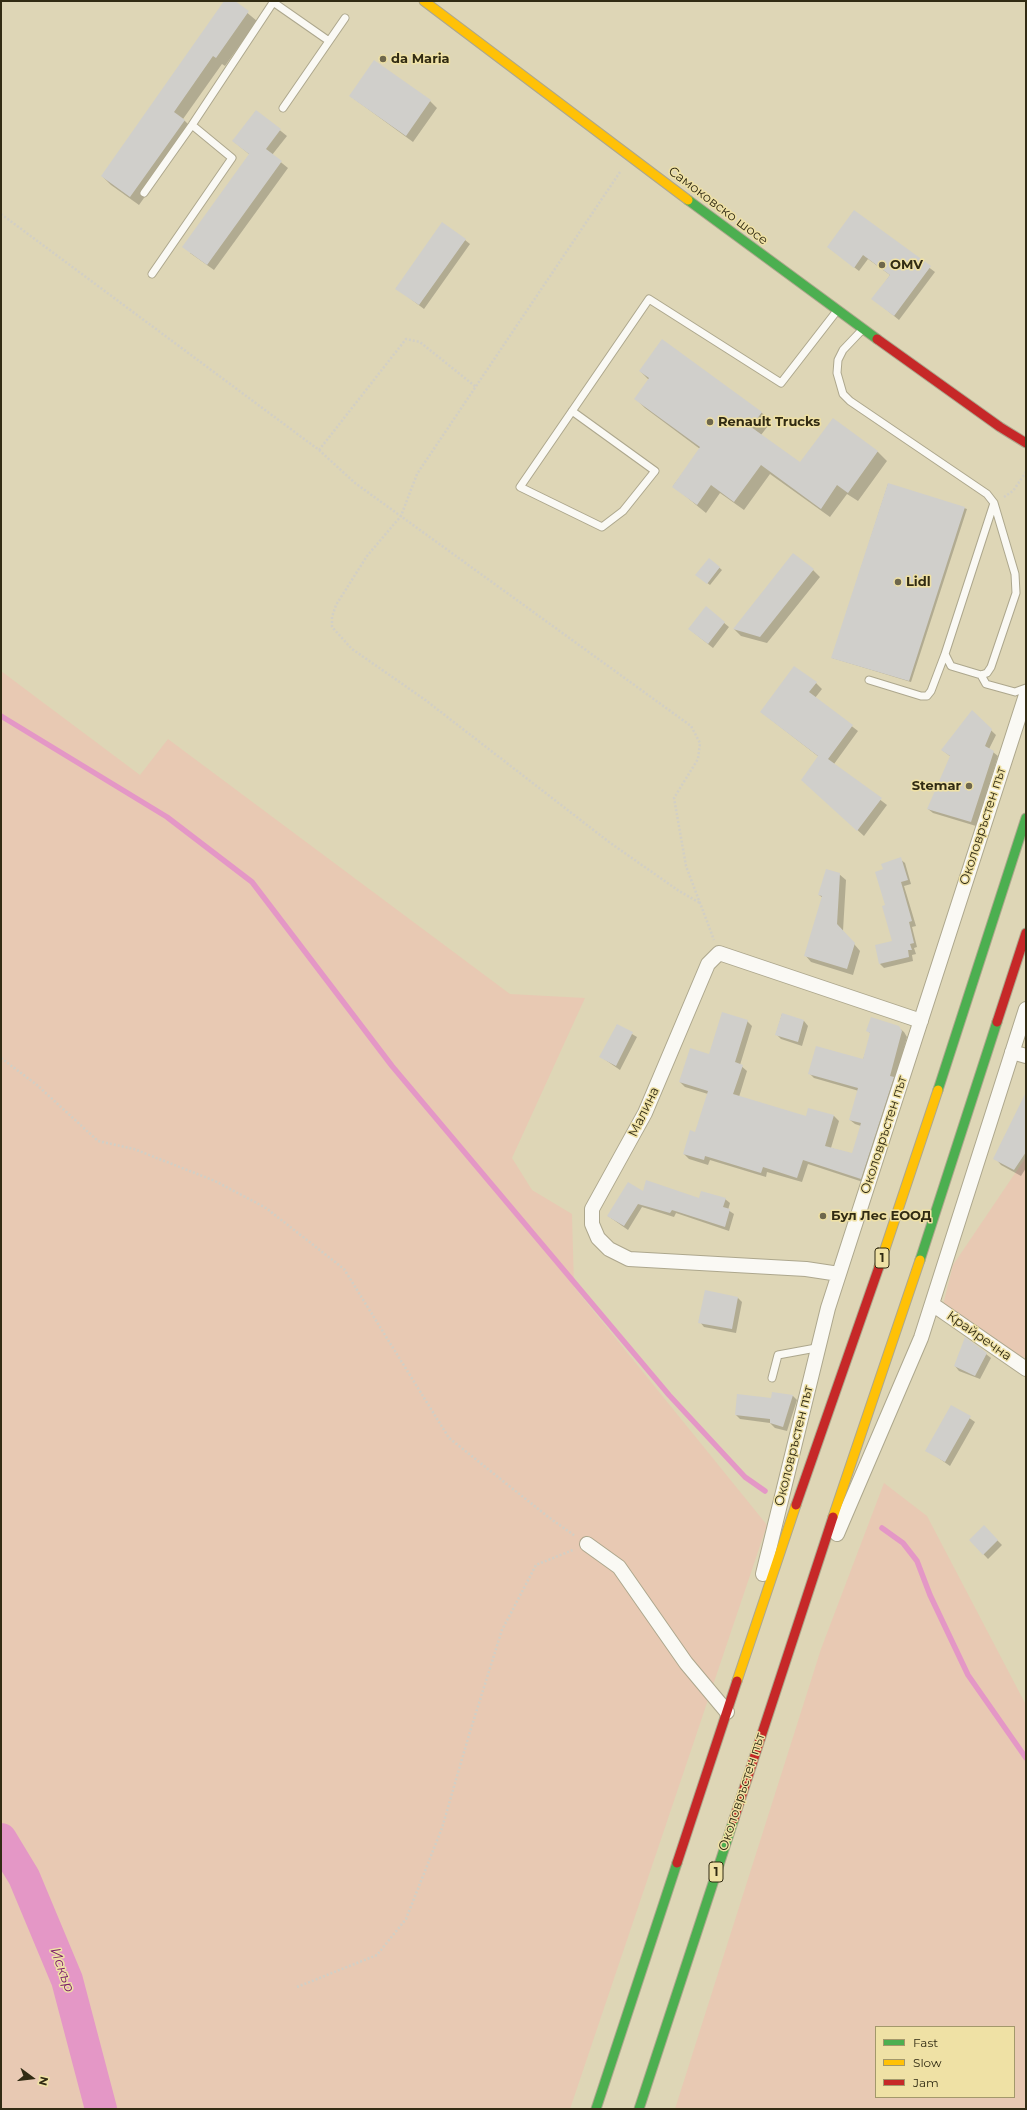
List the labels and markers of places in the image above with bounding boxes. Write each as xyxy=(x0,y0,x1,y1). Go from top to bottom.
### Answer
place label: da Maria xyxy=(391,51,450,67)
marker: da Maria xyxy=(378,54,388,64)
place label: OMV xyxy=(890,257,923,273)
marker: OMV xyxy=(877,260,887,270)
place label: Renault Trucks xyxy=(718,414,820,430)
marker: Renault Trucks xyxy=(705,417,715,427)
place label: Lidl xyxy=(906,574,931,590)
marker: Lidl xyxy=(893,577,903,587)
place label: Stemar xyxy=(912,778,961,794)
marker: Stemar xyxy=(964,781,974,791)
place label: Бул Лес ЕООД xyxy=(831,1208,932,1224)
marker: Бул Лес ЕООД xyxy=(818,1211,828,1221)

